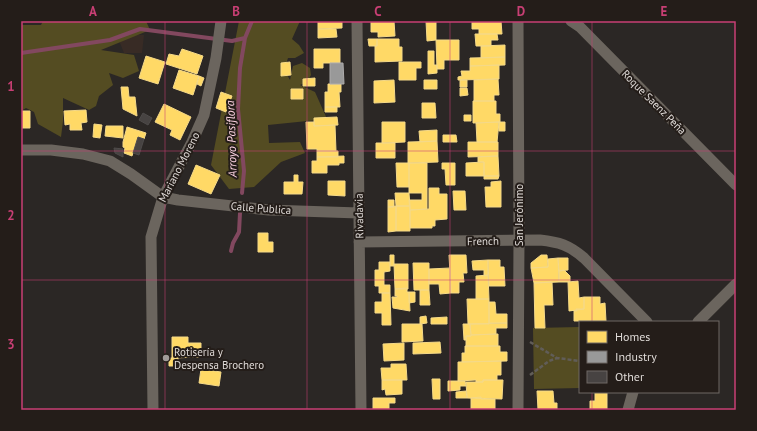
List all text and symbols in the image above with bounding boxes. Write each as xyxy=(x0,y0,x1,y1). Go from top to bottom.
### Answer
text: A xyxy=(89,3,97,20)
text: B xyxy=(232,3,240,20)
text: C xyxy=(374,3,382,20)
text: D xyxy=(517,3,525,20)
text: E xyxy=(661,3,668,20)
street label: Roque Saenz Peña xyxy=(619,67,689,137)
text: 1 xyxy=(7,78,15,95)
water label: Arroyo Pasiflora xyxy=(222,100,240,179)
street label: Mariano Moreno xyxy=(155,129,203,204)
street label: San Jerónimo xyxy=(512,184,526,246)
street label: Rivadavia xyxy=(352,193,366,239)
street label: Calle Publica xyxy=(230,199,292,217)
text: 2 xyxy=(7,207,15,224)
street label: French xyxy=(467,234,499,248)
legend xyxy=(579,321,719,393)
text: Homes xyxy=(615,329,650,344)
text: 3 xyxy=(7,336,15,353)
place label: Rotisería y Despensa Brochero xyxy=(174,345,264,372)
text: Industry xyxy=(615,349,657,364)
marker: Rotisería y Despensa Brochero xyxy=(161,353,171,363)
text: Other xyxy=(615,369,644,384)

